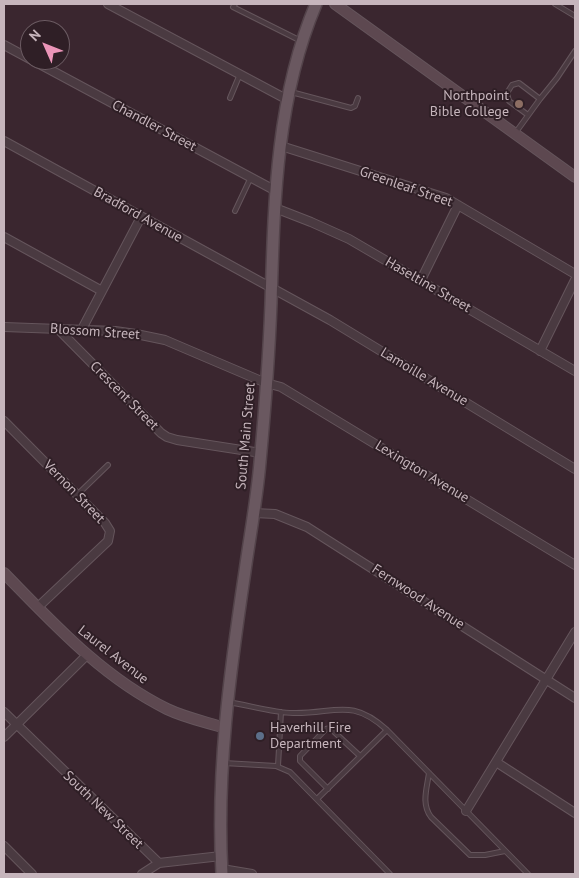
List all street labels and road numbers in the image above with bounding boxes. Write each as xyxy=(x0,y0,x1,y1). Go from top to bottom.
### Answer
street label: Chandler Street xyxy=(109,97,199,155)
street label: Greenleaf Street xyxy=(357,163,455,211)
street label: Bradford Avenue xyxy=(91,184,185,246)
street label: Haseltine Street xyxy=(382,254,474,316)
street label: Blossom Street xyxy=(50,320,140,344)
street label: Lamoille Avenue xyxy=(377,344,471,410)
street label: Crescent Street xyxy=(86,358,162,434)
street label: South Main Street xyxy=(233,382,259,490)
street label: Lexington Avenue xyxy=(372,437,472,507)
street label: Vernon Street xyxy=(40,457,108,527)
street label: Fernwood Avenue xyxy=(369,561,467,633)
street label: Laurel Avenue xyxy=(74,622,152,688)
street label: South New Street xyxy=(59,768,147,852)

